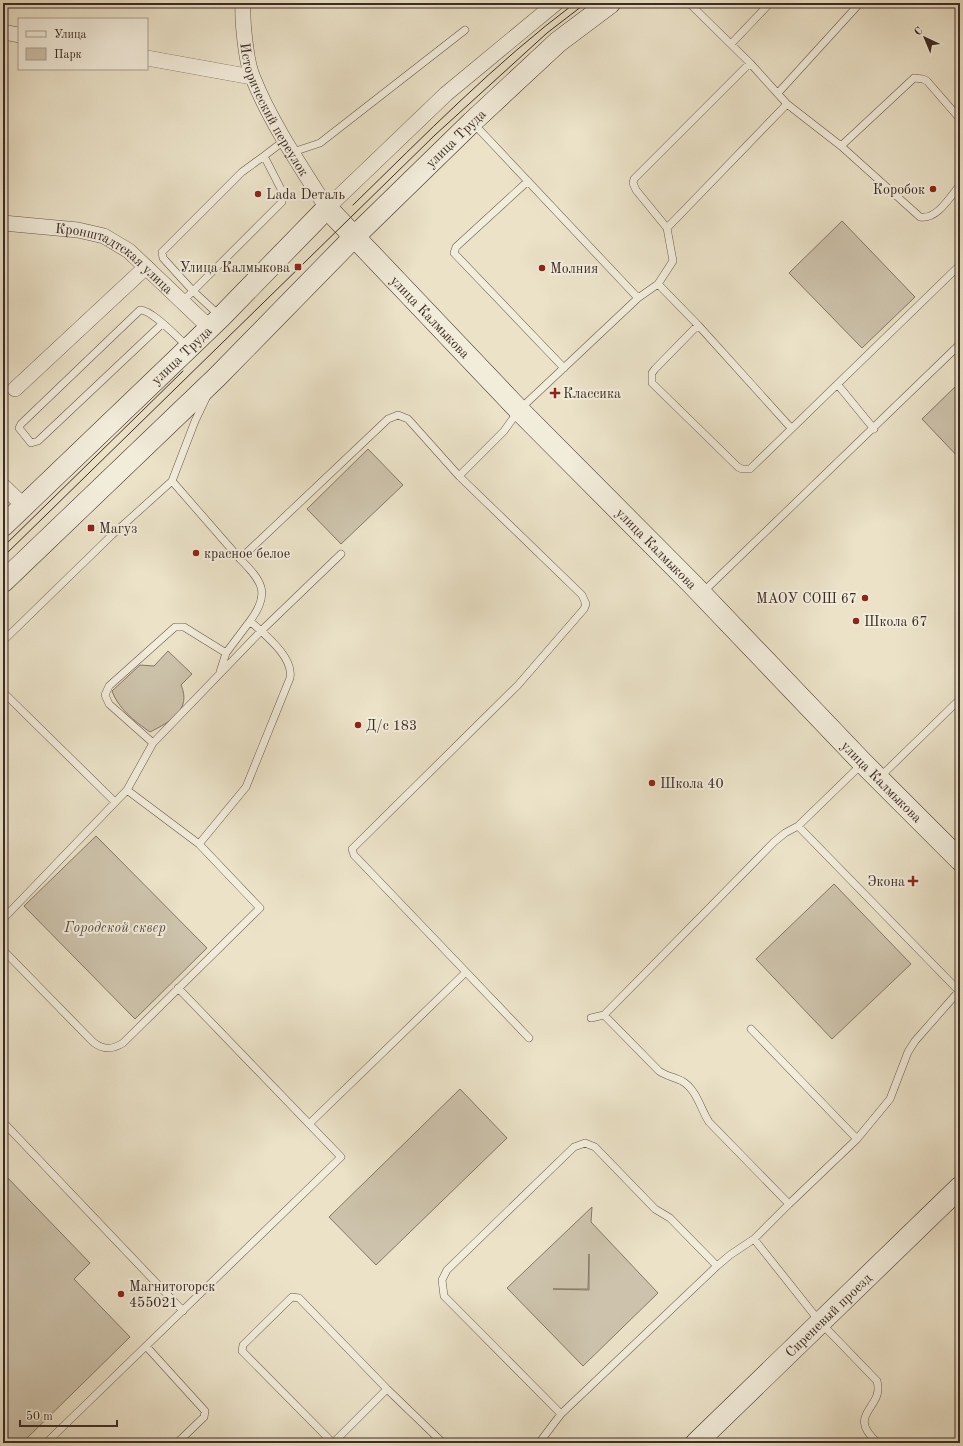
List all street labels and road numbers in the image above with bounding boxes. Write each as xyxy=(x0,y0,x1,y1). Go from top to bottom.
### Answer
street label: Исторический переулок xyxy=(237,42,311,179)
street label: улица Труда xyxy=(424,107,489,171)
street label: Кронштадтская улица xyxy=(55,222,175,297)
street label: улица Калмыкова xyxy=(387,273,472,361)
street label: улица Труда xyxy=(149,324,215,388)
street label: улица Калмыкова xyxy=(613,506,699,592)
street label: улица Калмыкова xyxy=(838,739,924,826)
street label: Сиреневый проезд xyxy=(783,1271,875,1360)

